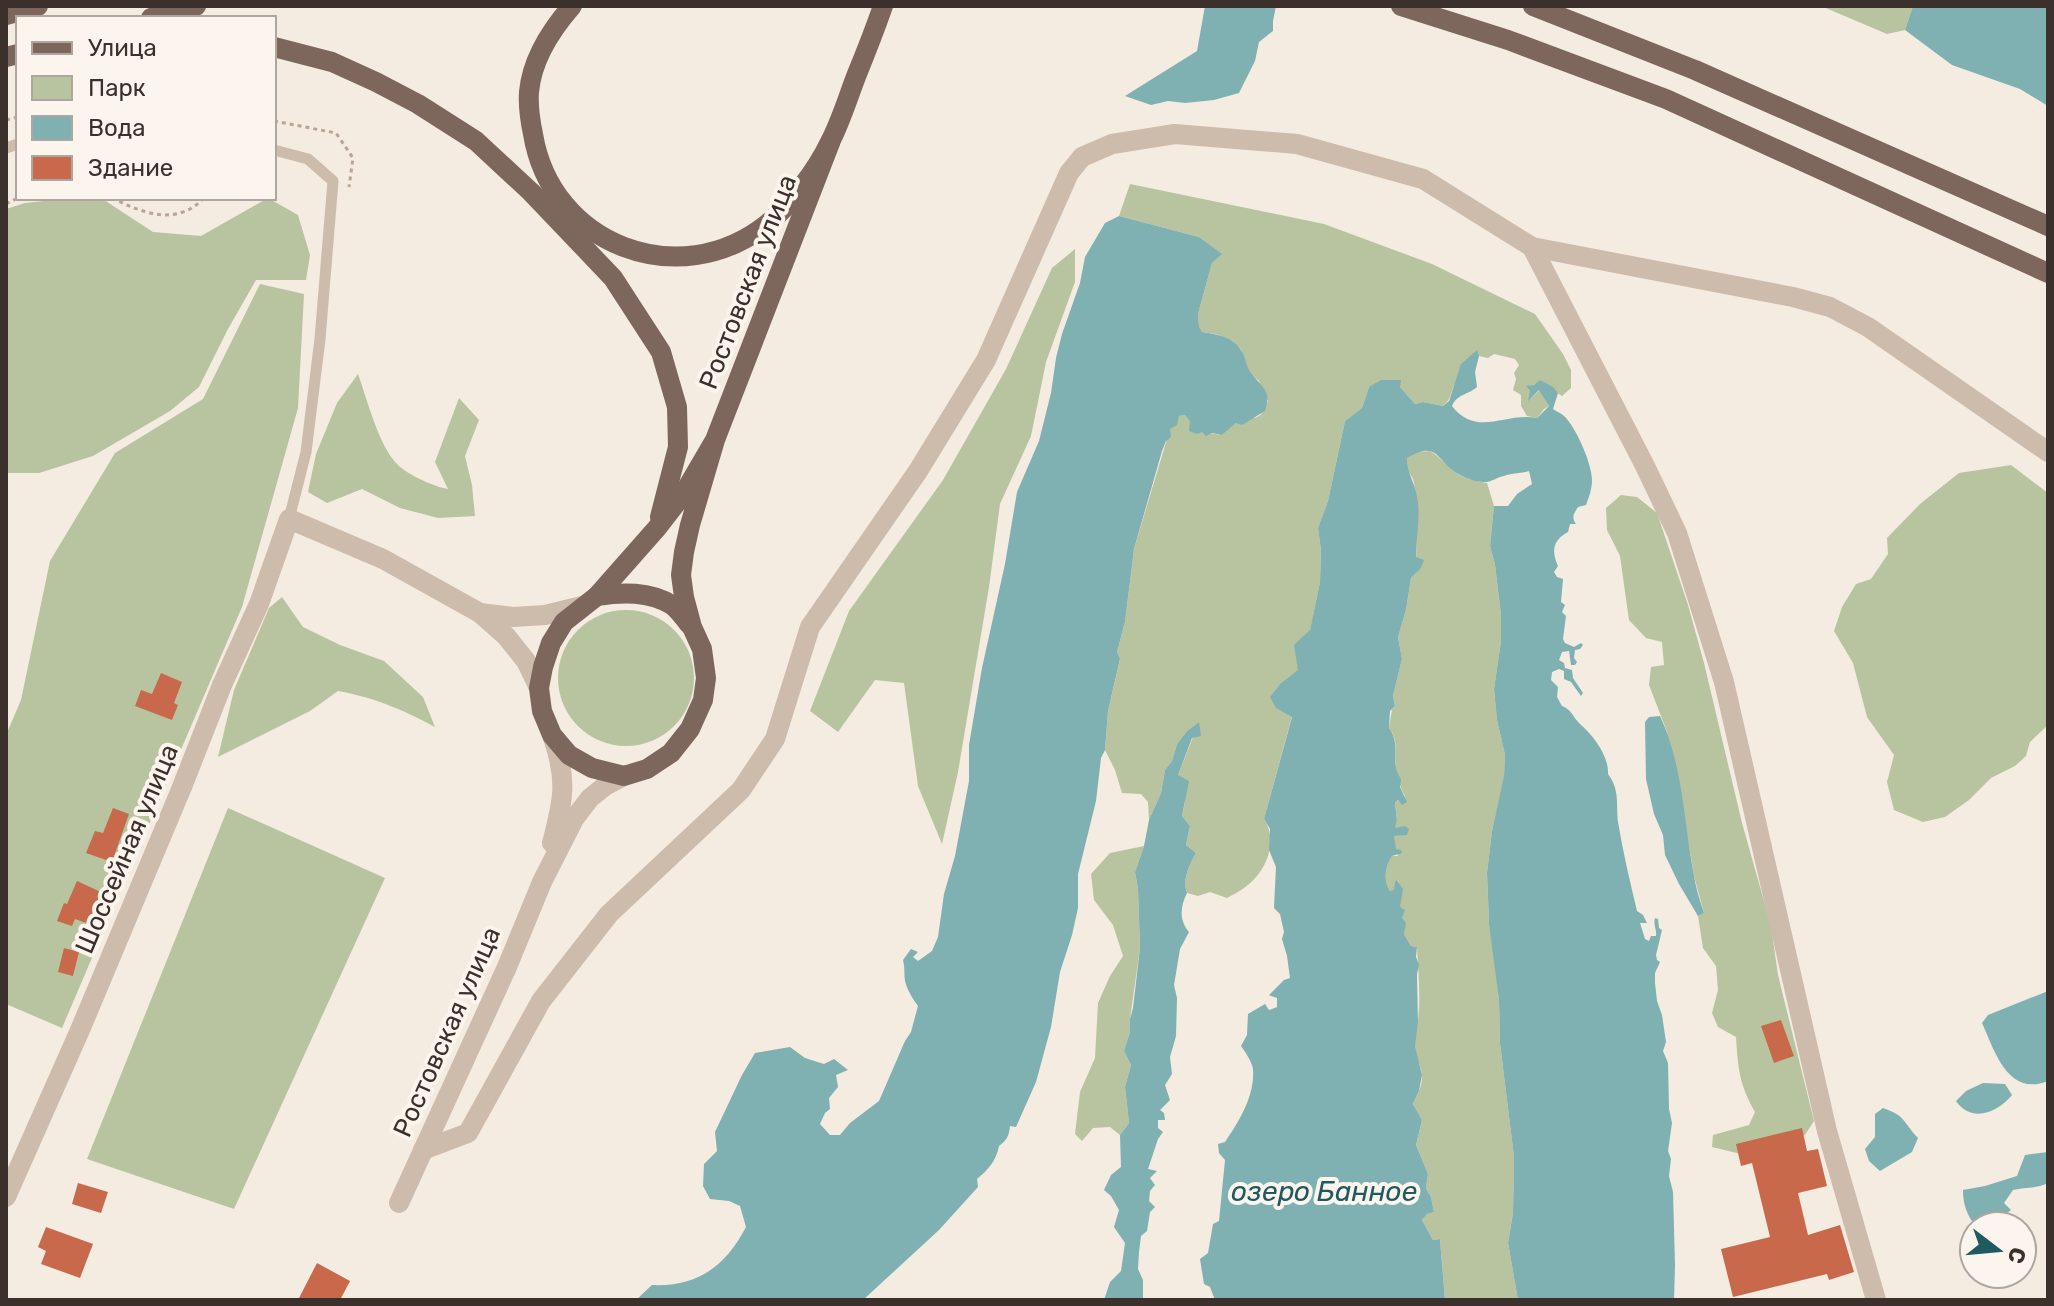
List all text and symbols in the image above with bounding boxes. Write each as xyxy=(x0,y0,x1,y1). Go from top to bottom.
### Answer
legend xyxy=(16,16,276,200)
text: Улица xyxy=(88,34,157,62)
text: Парк xyxy=(88,74,146,102)
text: Вода xyxy=(88,114,145,142)
text: Здание xyxy=(88,154,173,182)
street label: Ростовская улица xyxy=(693,171,803,393)
street label: Шоссейная улица xyxy=(69,740,185,958)
street label: Ростовская улица xyxy=(387,922,507,1142)
water label: озеро Банное xyxy=(1231,1175,1417,1208)
north arrow xyxy=(1958,1210,2038,1290)
text: С xyxy=(2002,1244,2032,1267)

